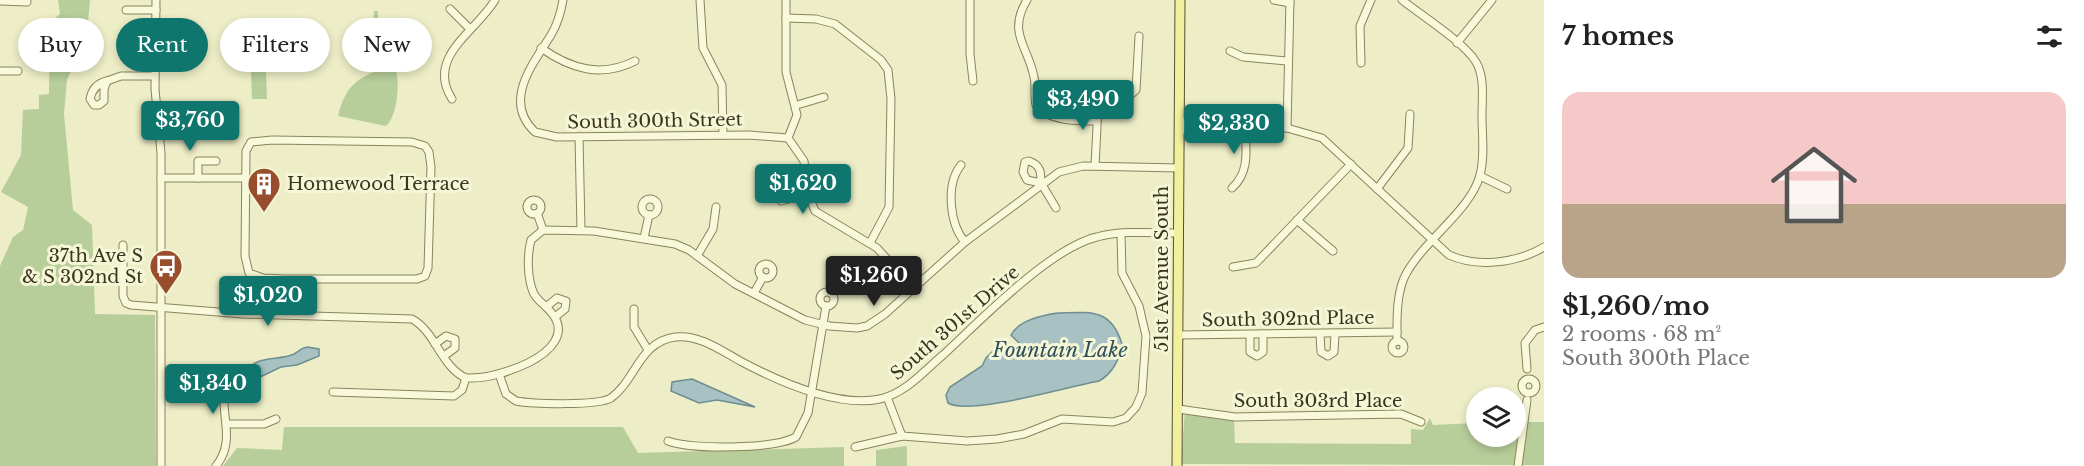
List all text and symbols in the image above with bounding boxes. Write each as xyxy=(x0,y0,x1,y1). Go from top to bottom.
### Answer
chip: Buy xyxy=(18,18,104,72)
chip: Rent xyxy=(116,18,208,72)
chip: Filters xyxy=(220,18,330,72)
chip: New xyxy=(342,18,432,72)
text: 7 homes xyxy=(1562,20,1674,52)
icon: filters xyxy=(2033,20,2066,53)
pin: $3,490 xyxy=(1034,80,1132,131)
text: $3,490 xyxy=(1047,87,1119,111)
pin: $3,760 xyxy=(141,101,239,152)
pin: $2,330 xyxy=(1185,104,1283,155)
text: $3,760 xyxy=(155,108,225,132)
street label: South 300th Street xyxy=(567,108,743,134)
text: $2,330 xyxy=(1198,111,1270,135)
icon: home xyxy=(1760,131,1868,239)
pin: $1,620 xyxy=(754,164,852,215)
building icon: Homewood Terrace xyxy=(246,166,282,213)
text: $1,620 xyxy=(769,171,837,195)
place label: Homewood Terrace xyxy=(287,173,470,195)
street label: 51st Avenue South xyxy=(1151,186,1173,352)
place label: 37th Ave S & S 302nd St xyxy=(22,245,143,288)
bus stop icon: 37th Ave S & S 302nd St xyxy=(148,248,184,295)
pin: $1,260 xyxy=(825,256,923,307)
street label: South 301st Drive xyxy=(886,261,1024,385)
text: $1,260 xyxy=(840,263,908,287)
pin: $1,020 xyxy=(219,276,317,327)
text: $1,020 xyxy=(233,283,303,307)
text: $1,260/mo xyxy=(1562,290,1709,322)
street label: South 302nd Place xyxy=(1201,306,1375,332)
text: 2 rooms · 68 m² xyxy=(1562,322,1721,346)
water label: Fountain Lake xyxy=(991,338,1128,362)
text: South 300th Place xyxy=(1562,346,1750,370)
pin: $1,340 xyxy=(164,364,262,415)
text: $1,340 xyxy=(179,371,247,395)
map controls xyxy=(1466,387,1526,447)
button: layers xyxy=(1466,387,1526,447)
street label: South 303rd Place xyxy=(1234,390,1402,412)

